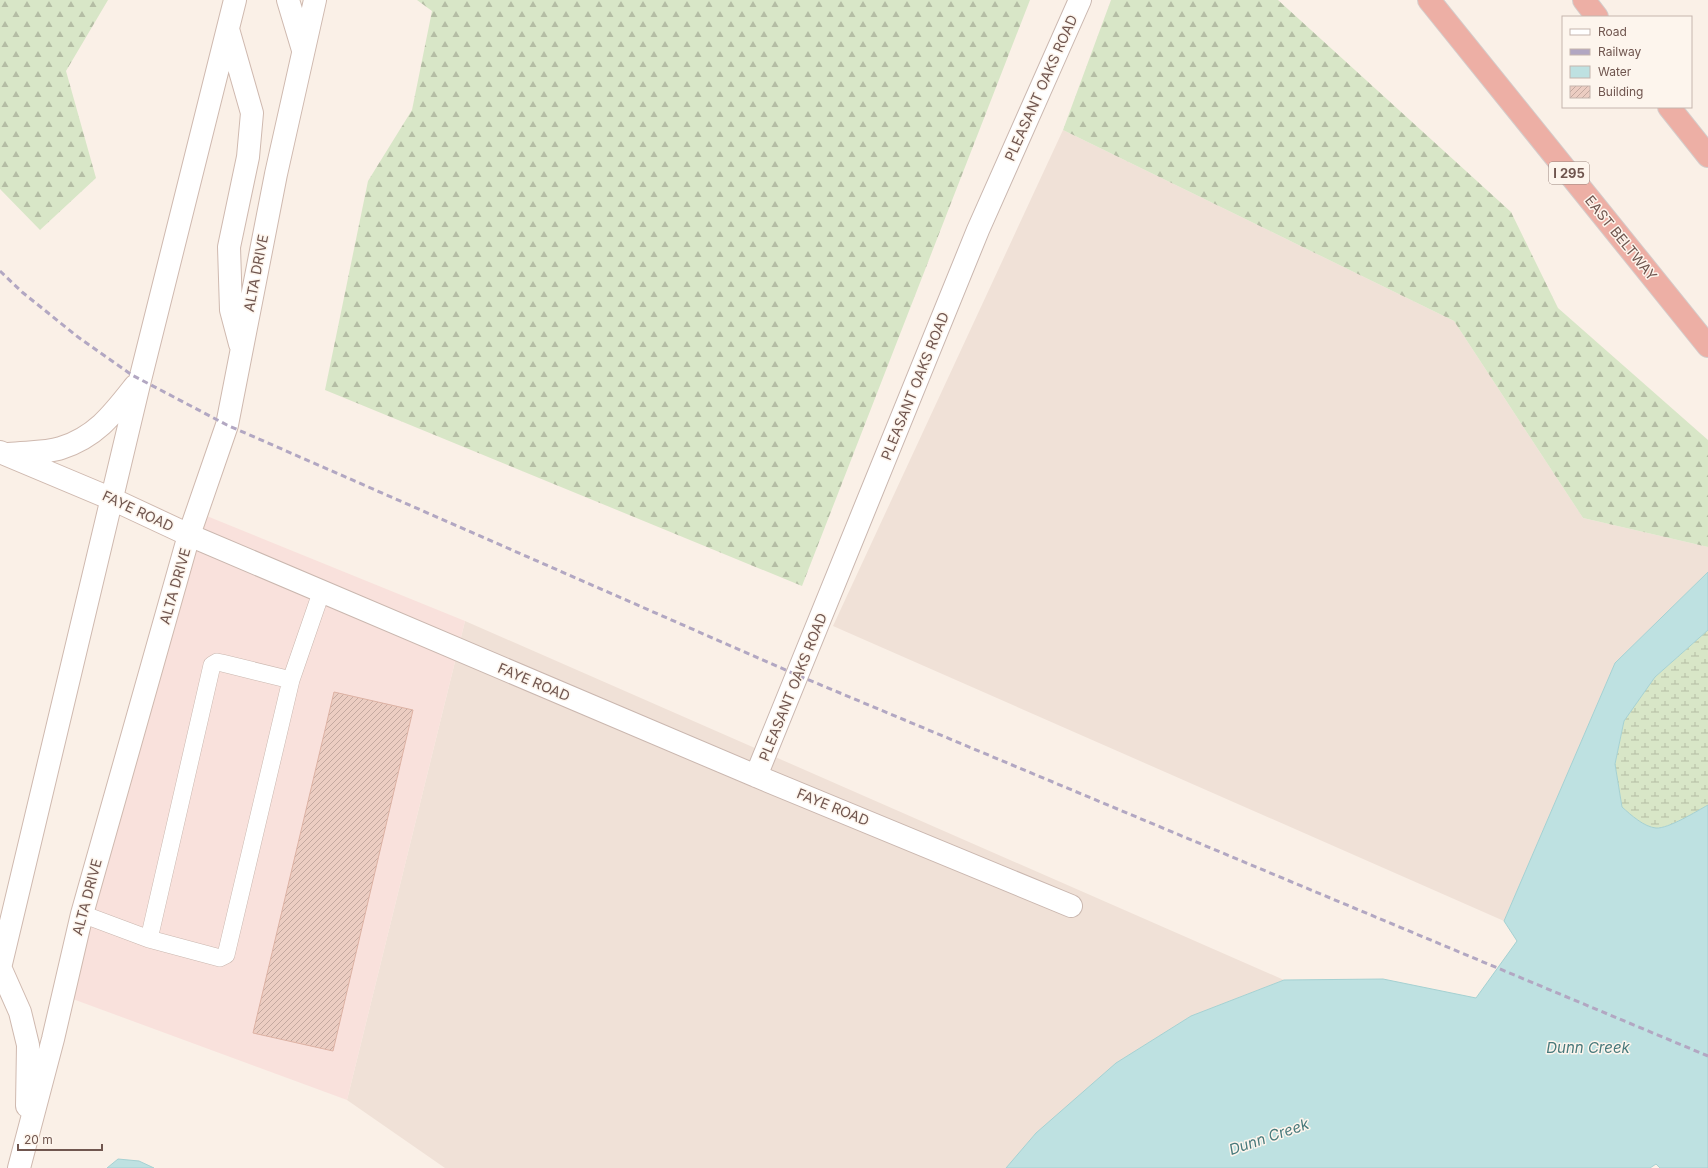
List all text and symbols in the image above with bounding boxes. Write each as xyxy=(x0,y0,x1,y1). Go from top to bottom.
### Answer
street label: PLEASANT OAKS ROAD xyxy=(1001,12,1080,164)
legend xyxy=(1562,16,1692,108)
text: Road xyxy=(1598,24,1627,39)
text: Railway xyxy=(1598,44,1642,59)
text: Water xyxy=(1598,64,1632,79)
text: Building xyxy=(1598,84,1643,99)
road number: I 295 xyxy=(1549,162,1589,184)
street label: EAST BELTWAY xyxy=(1582,192,1661,284)
street label: ALTA DRIVE xyxy=(240,233,271,313)
street label: PLEASANT OAKS ROAD xyxy=(877,309,952,462)
street label: FAYE ROAD xyxy=(100,487,176,534)
street label: ALTA DRIVE xyxy=(156,546,194,626)
street label: PLEASANT OAKS ROAD xyxy=(755,610,830,763)
street label: FAYE ROAD xyxy=(496,659,573,704)
street label: FAYE ROAD xyxy=(795,784,872,829)
street label: ALTA DRIVE xyxy=(68,857,105,937)
water label: Dunn Creek xyxy=(1546,1038,1631,1057)
water label: Dunn Creek xyxy=(1226,1114,1312,1159)
scale bar xyxy=(18,1126,102,1152)
text: 20 m xyxy=(24,1132,53,1147)

